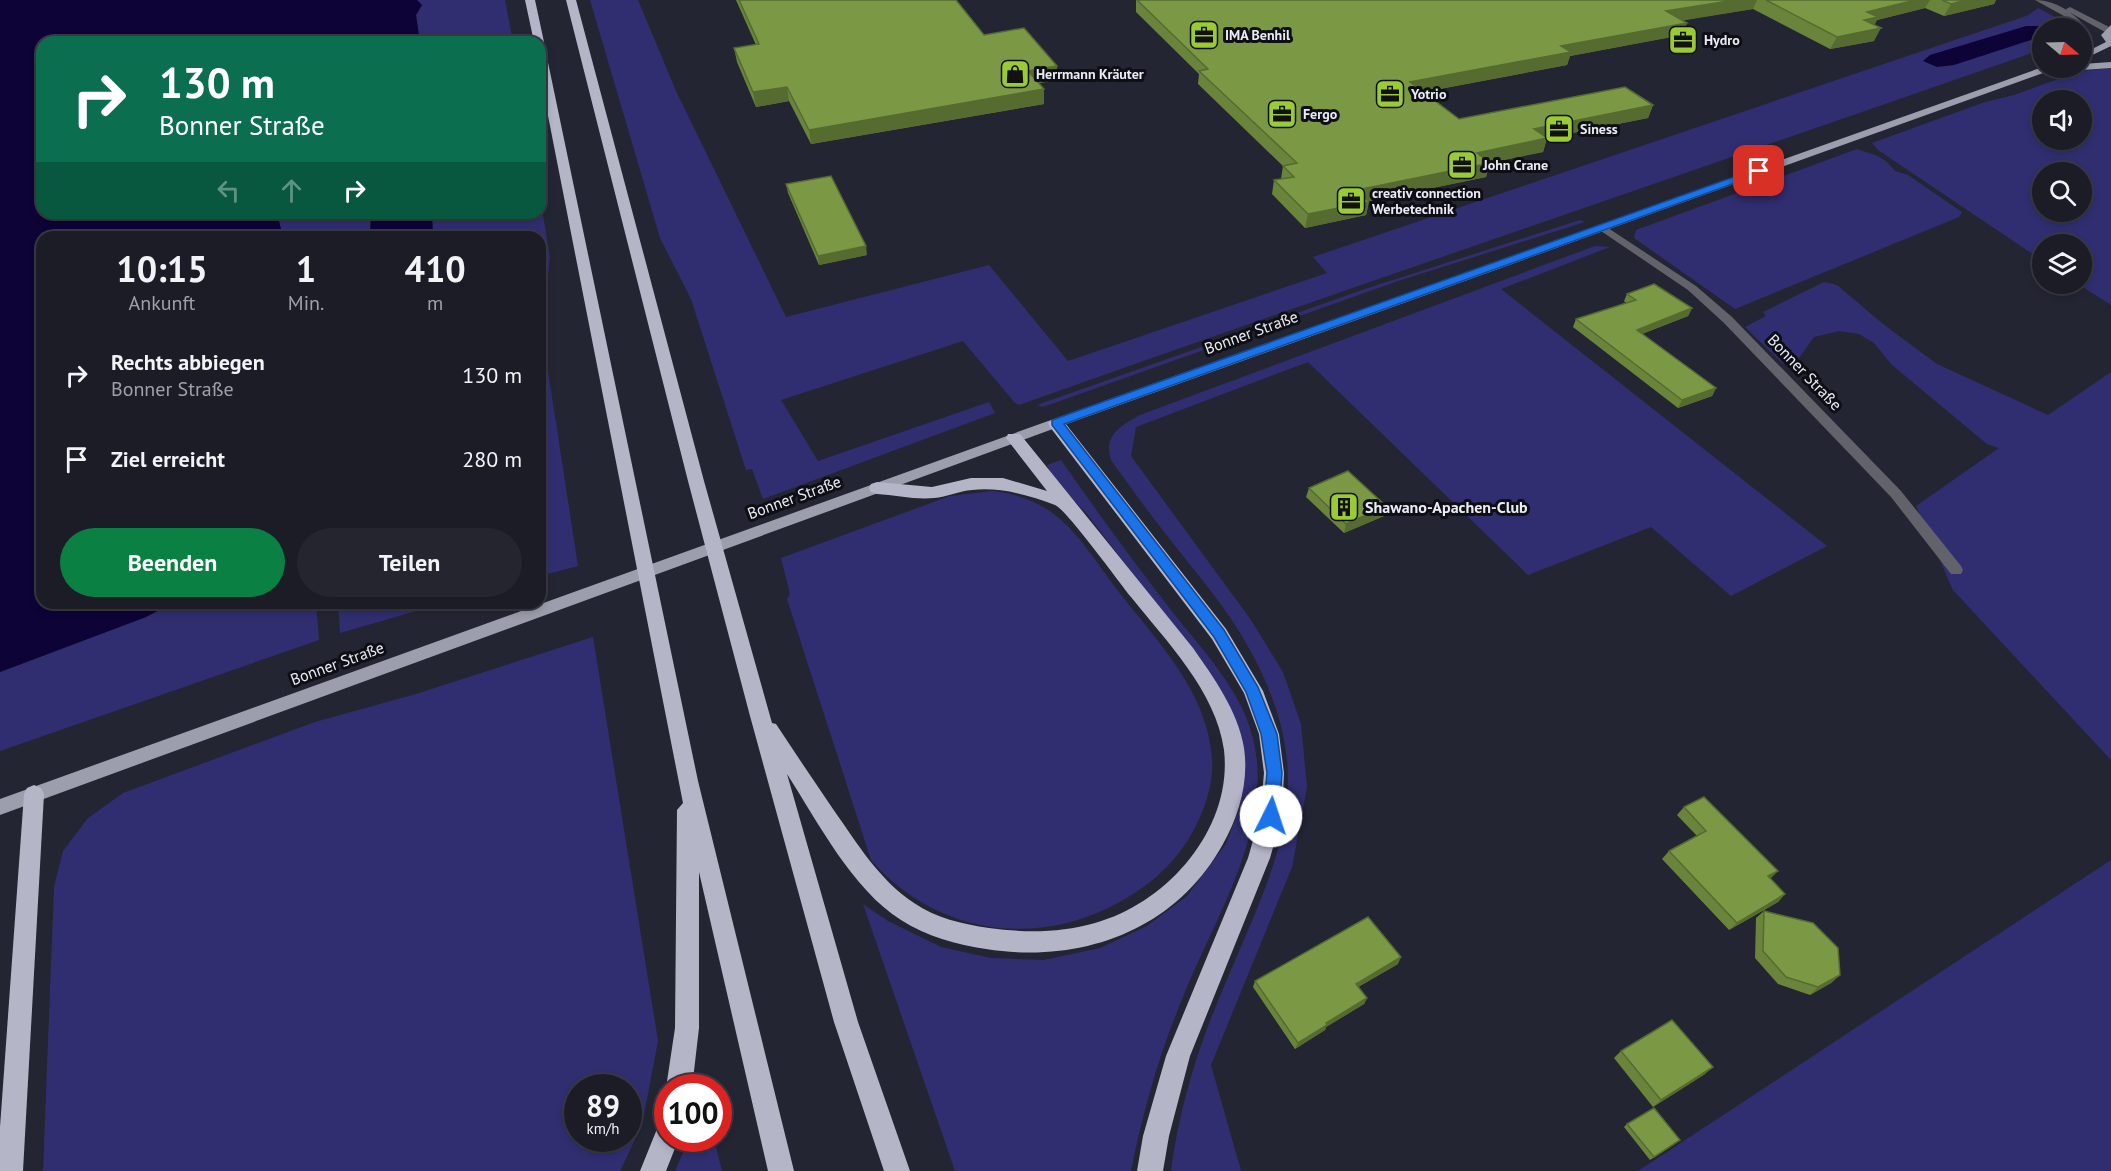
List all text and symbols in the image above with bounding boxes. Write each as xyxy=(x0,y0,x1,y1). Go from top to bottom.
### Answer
north arrow xyxy=(2032,18,2092,78)
map controls xyxy=(2032,18,2092,294)
office icon: IMA Benhil xyxy=(1188,19,1220,51)
office icon: Hydro xyxy=(1667,24,1699,56)
place label: IMA Benhil xyxy=(1225,26,1291,44)
place label: Hydro xyxy=(1704,31,1740,49)
text: 130 m xyxy=(159,55,275,110)
shop icon: Herrmann Kräuter xyxy=(999,58,1031,90)
icon: right xyxy=(60,60,138,138)
place label: Herrmann Kräuter xyxy=(1036,65,1144,83)
office icon: Yotrio xyxy=(1374,78,1406,110)
place label: Yotrio xyxy=(1410,85,1447,103)
button: sound xyxy=(2032,90,2092,150)
office icon: Fergo xyxy=(1266,98,1298,130)
place label: Fergo xyxy=(1303,105,1338,123)
text: Bonner Straße xyxy=(159,108,325,142)
office icon: Siness xyxy=(1543,113,1575,145)
place label: Siness xyxy=(1580,120,1618,138)
pin xyxy=(1733,145,1784,196)
office icon: John Crane xyxy=(1446,149,1478,181)
icon: arrive xyxy=(1742,154,1775,187)
place label: John Crane xyxy=(1482,156,1548,174)
button: search xyxy=(2032,162,2092,222)
icon: left xyxy=(212,174,245,207)
icon: ahead xyxy=(275,174,308,207)
icon: right xyxy=(338,174,371,207)
place label: creativ connection Werbetechnik xyxy=(1372,184,1481,218)
office icon: creativ connection Werbetechnik xyxy=(1335,185,1367,217)
button: layers xyxy=(2032,234,2092,294)
text: 10:15 xyxy=(116,245,208,292)
text: 1 xyxy=(296,245,316,292)
text: 410 xyxy=(405,245,466,292)
text: Ankunft xyxy=(129,290,195,316)
text: Min. xyxy=(288,290,324,316)
text: m xyxy=(427,290,443,316)
street label: Bonner Straße xyxy=(1201,306,1301,358)
street label: Bonner Straße xyxy=(1764,330,1846,414)
text: Rechts abbiegen xyxy=(111,348,265,376)
icon: right xyxy=(60,359,93,392)
text: 130 m xyxy=(462,361,522,389)
text: Bonner Straße xyxy=(111,376,234,402)
icon: arrive xyxy=(60,443,93,476)
text: Ziel erreicht xyxy=(111,445,225,473)
text: 280 m xyxy=(462,445,522,473)
street label: Bonner Straße xyxy=(744,471,844,523)
building icon: Shawano-Apachen-Club xyxy=(1328,491,1360,523)
place label: Shawano-Apachen-Club xyxy=(1365,497,1528,517)
button: Beenden xyxy=(60,528,285,597)
button: Teilen xyxy=(297,528,522,597)
street label: Bonner Straße xyxy=(287,637,387,689)
position arrow xyxy=(1239,784,1303,848)
speed limit sign: 100 xyxy=(654,1074,732,1152)
text: 89 xyxy=(586,1086,620,1125)
text: km/h xyxy=(587,1119,619,1138)

